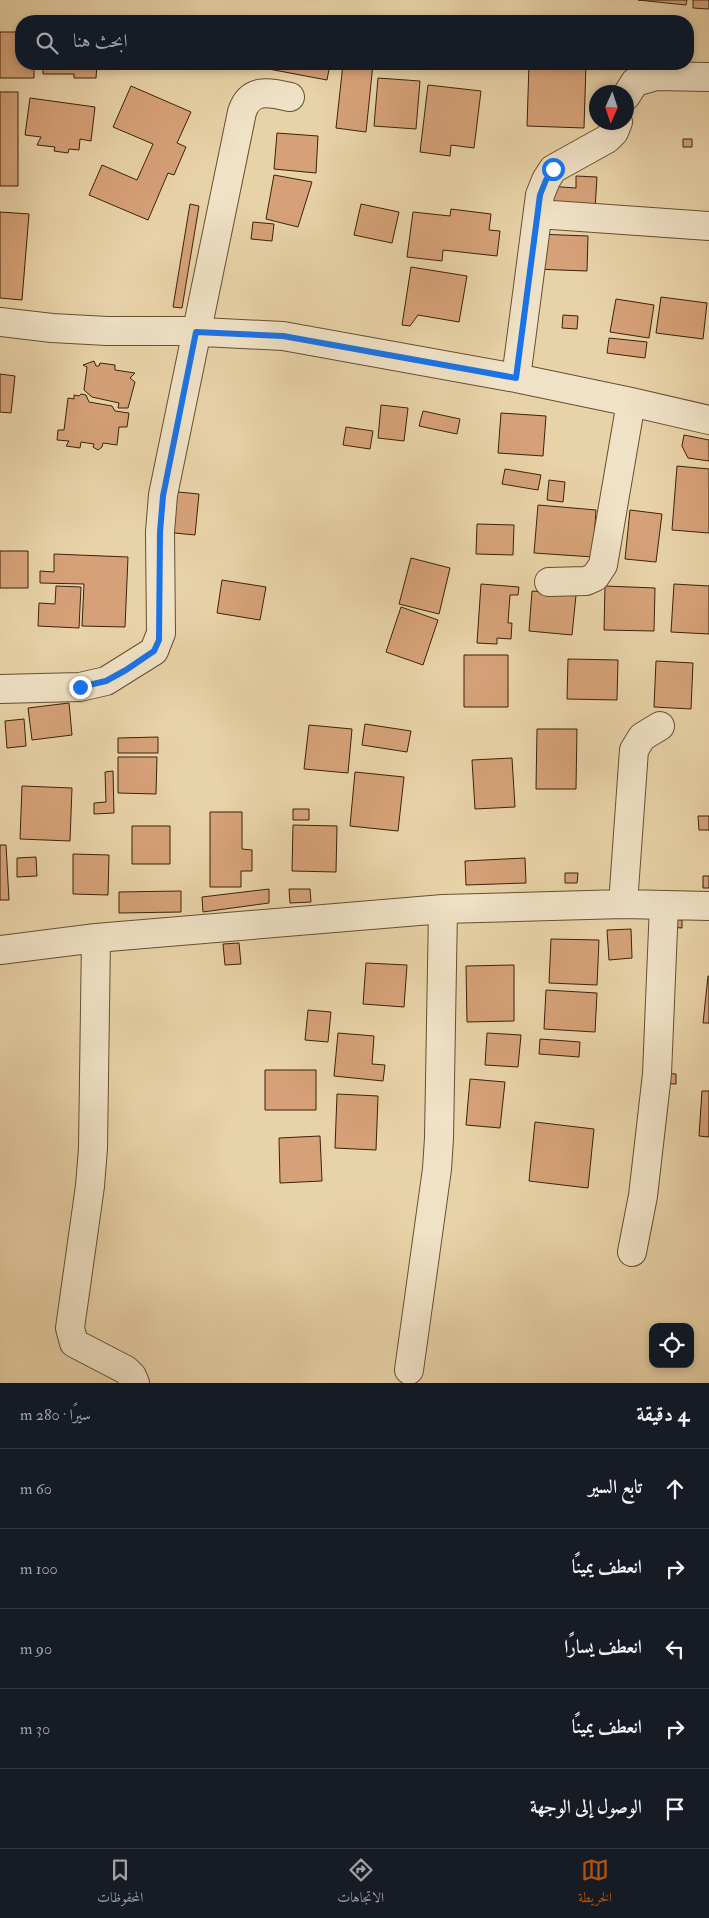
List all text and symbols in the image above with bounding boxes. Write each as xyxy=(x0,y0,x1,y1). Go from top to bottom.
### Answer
search box xyxy=(15,15,694,70)
icon: search xyxy=(33,29,61,57)
text: ابحث هنا xyxy=(73,29,128,53)
north arrow xyxy=(589,85,634,130)
route start xyxy=(542,158,565,181)
route end xyxy=(69,676,92,699)
map controls xyxy=(649,1323,694,1368)
button: locate xyxy=(649,1323,694,1368)
text: 4 دقيقة xyxy=(637,1401,689,1428)
text: سيرًا · 280 m xyxy=(20,1405,91,1425)
text: تابع السير xyxy=(588,1475,642,1499)
icon: ahead xyxy=(661,1475,689,1503)
text: 60 m xyxy=(20,1479,52,1499)
text: انعطف يمينًا xyxy=(572,1555,642,1579)
icon: right xyxy=(661,1555,689,1583)
text: 100 m xyxy=(20,1559,58,1579)
text: انعطف يسارًا xyxy=(564,1635,642,1659)
icon: left xyxy=(661,1635,689,1663)
text: 90 m xyxy=(20,1639,52,1659)
text: انعطف يمينًا xyxy=(572,1715,642,1739)
icon: right xyxy=(661,1715,689,1743)
text: 30 m xyxy=(20,1719,50,1739)
text: الوصول إلى الوجهة xyxy=(530,1795,642,1819)
icon: arrive xyxy=(661,1795,689,1823)
tab: المحفوظات xyxy=(97,1856,143,1911)
tab: الاتجاهات xyxy=(337,1856,384,1911)
tab: الخريطة xyxy=(578,1856,612,1911)

